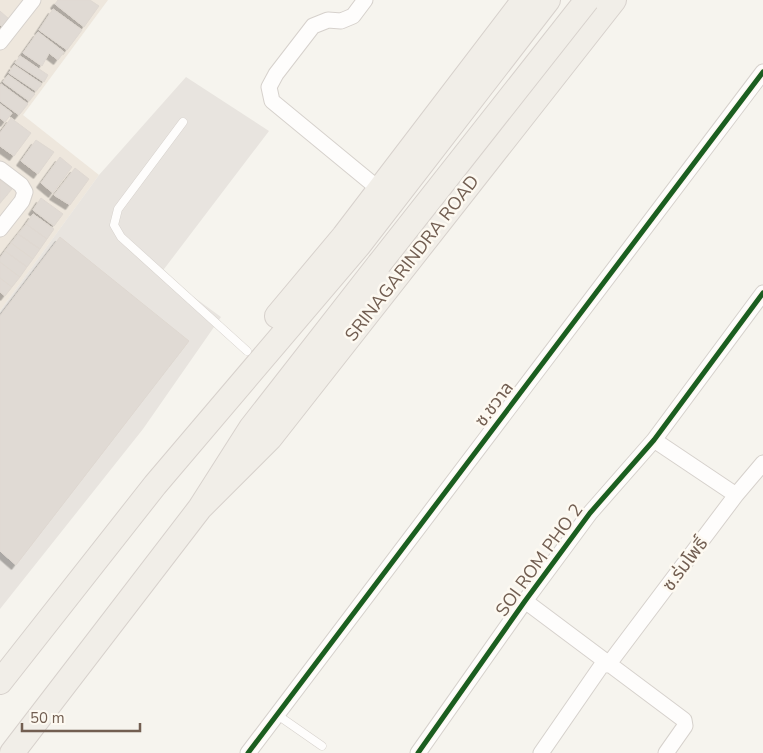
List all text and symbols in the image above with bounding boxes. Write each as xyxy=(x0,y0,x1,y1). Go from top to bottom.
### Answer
street label: SRINAGARINDRA ROAD xyxy=(339,170,485,346)
street label: ซ.ชวาล xyxy=(469,377,519,431)
street label: SOI ROM PHO 2 xyxy=(490,499,588,621)
street label: ซ.ร่มโพธิ์ xyxy=(657,532,713,596)
scale bar xyxy=(22,700,140,732)
text: 50 m xyxy=(30,708,65,728)

